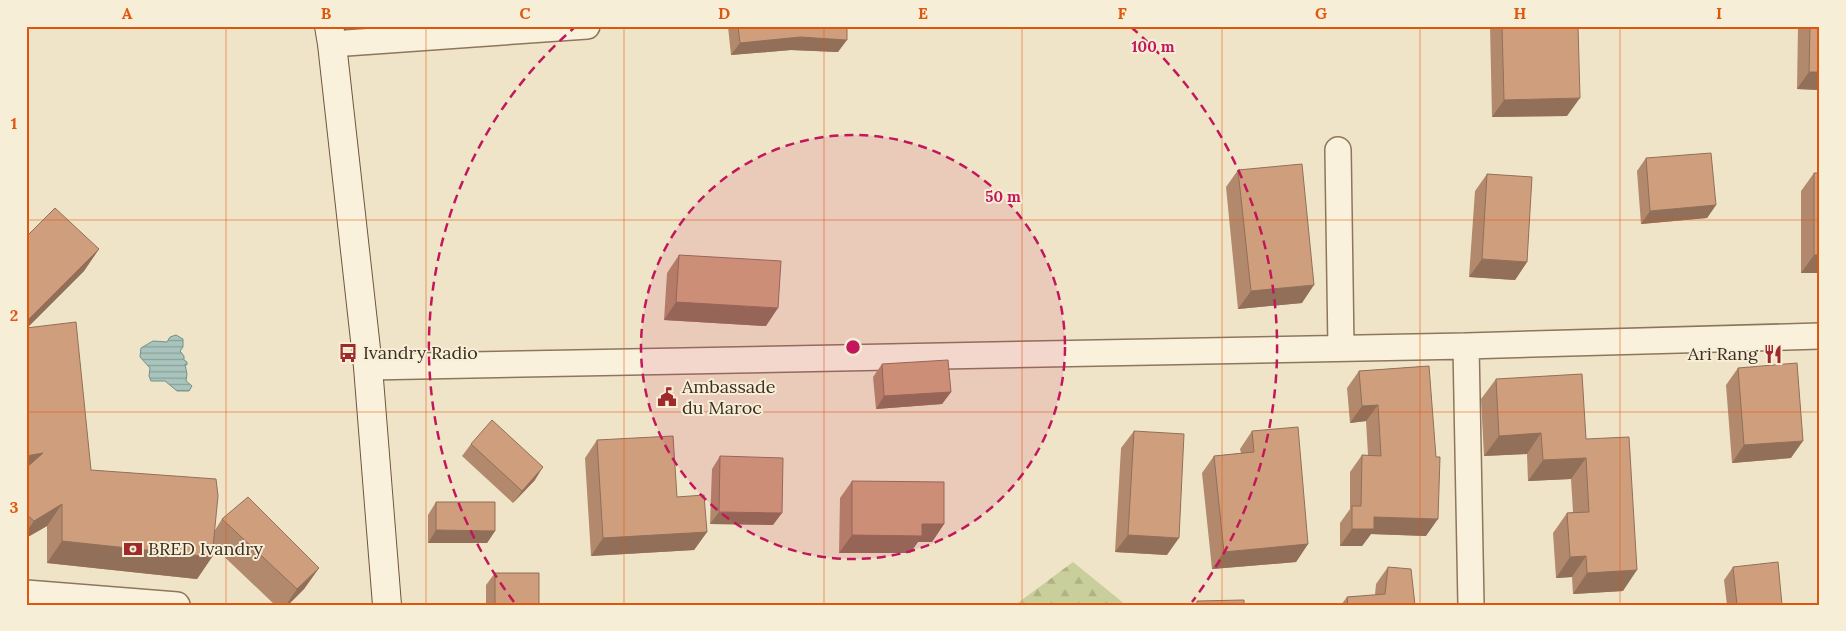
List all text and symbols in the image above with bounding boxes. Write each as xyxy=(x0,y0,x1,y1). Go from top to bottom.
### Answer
text: A xyxy=(122,3,133,23)
text: B xyxy=(321,3,332,23)
text: C xyxy=(519,3,531,23)
text: D xyxy=(718,3,730,23)
text: E xyxy=(918,3,928,23)
text: F xyxy=(1117,3,1127,23)
text: G xyxy=(1315,3,1327,23)
text: H xyxy=(1514,3,1527,23)
text: I xyxy=(1716,3,1722,23)
text: 100 m xyxy=(1132,37,1175,56)
text: 1 xyxy=(11,113,17,133)
text: 50 m xyxy=(985,187,1021,206)
text: 2 xyxy=(10,305,18,325)
centre of rings xyxy=(844,338,862,356)
place label: Ivandry Radio xyxy=(363,341,478,364)
bus stop icon: Ivandry Radio xyxy=(337,342,359,364)
place label: Ari Rang xyxy=(1687,342,1759,365)
restaurant icon: Ari Rang xyxy=(1762,343,1784,365)
place label: Ambassade du Maroc xyxy=(681,375,776,419)
public building icon: Ambassade du Maroc xyxy=(656,386,678,408)
text: 3 xyxy=(10,497,19,517)
place label: BRED Ivandry xyxy=(148,537,263,560)
bank icon: BRED Ivandry xyxy=(122,538,144,560)

